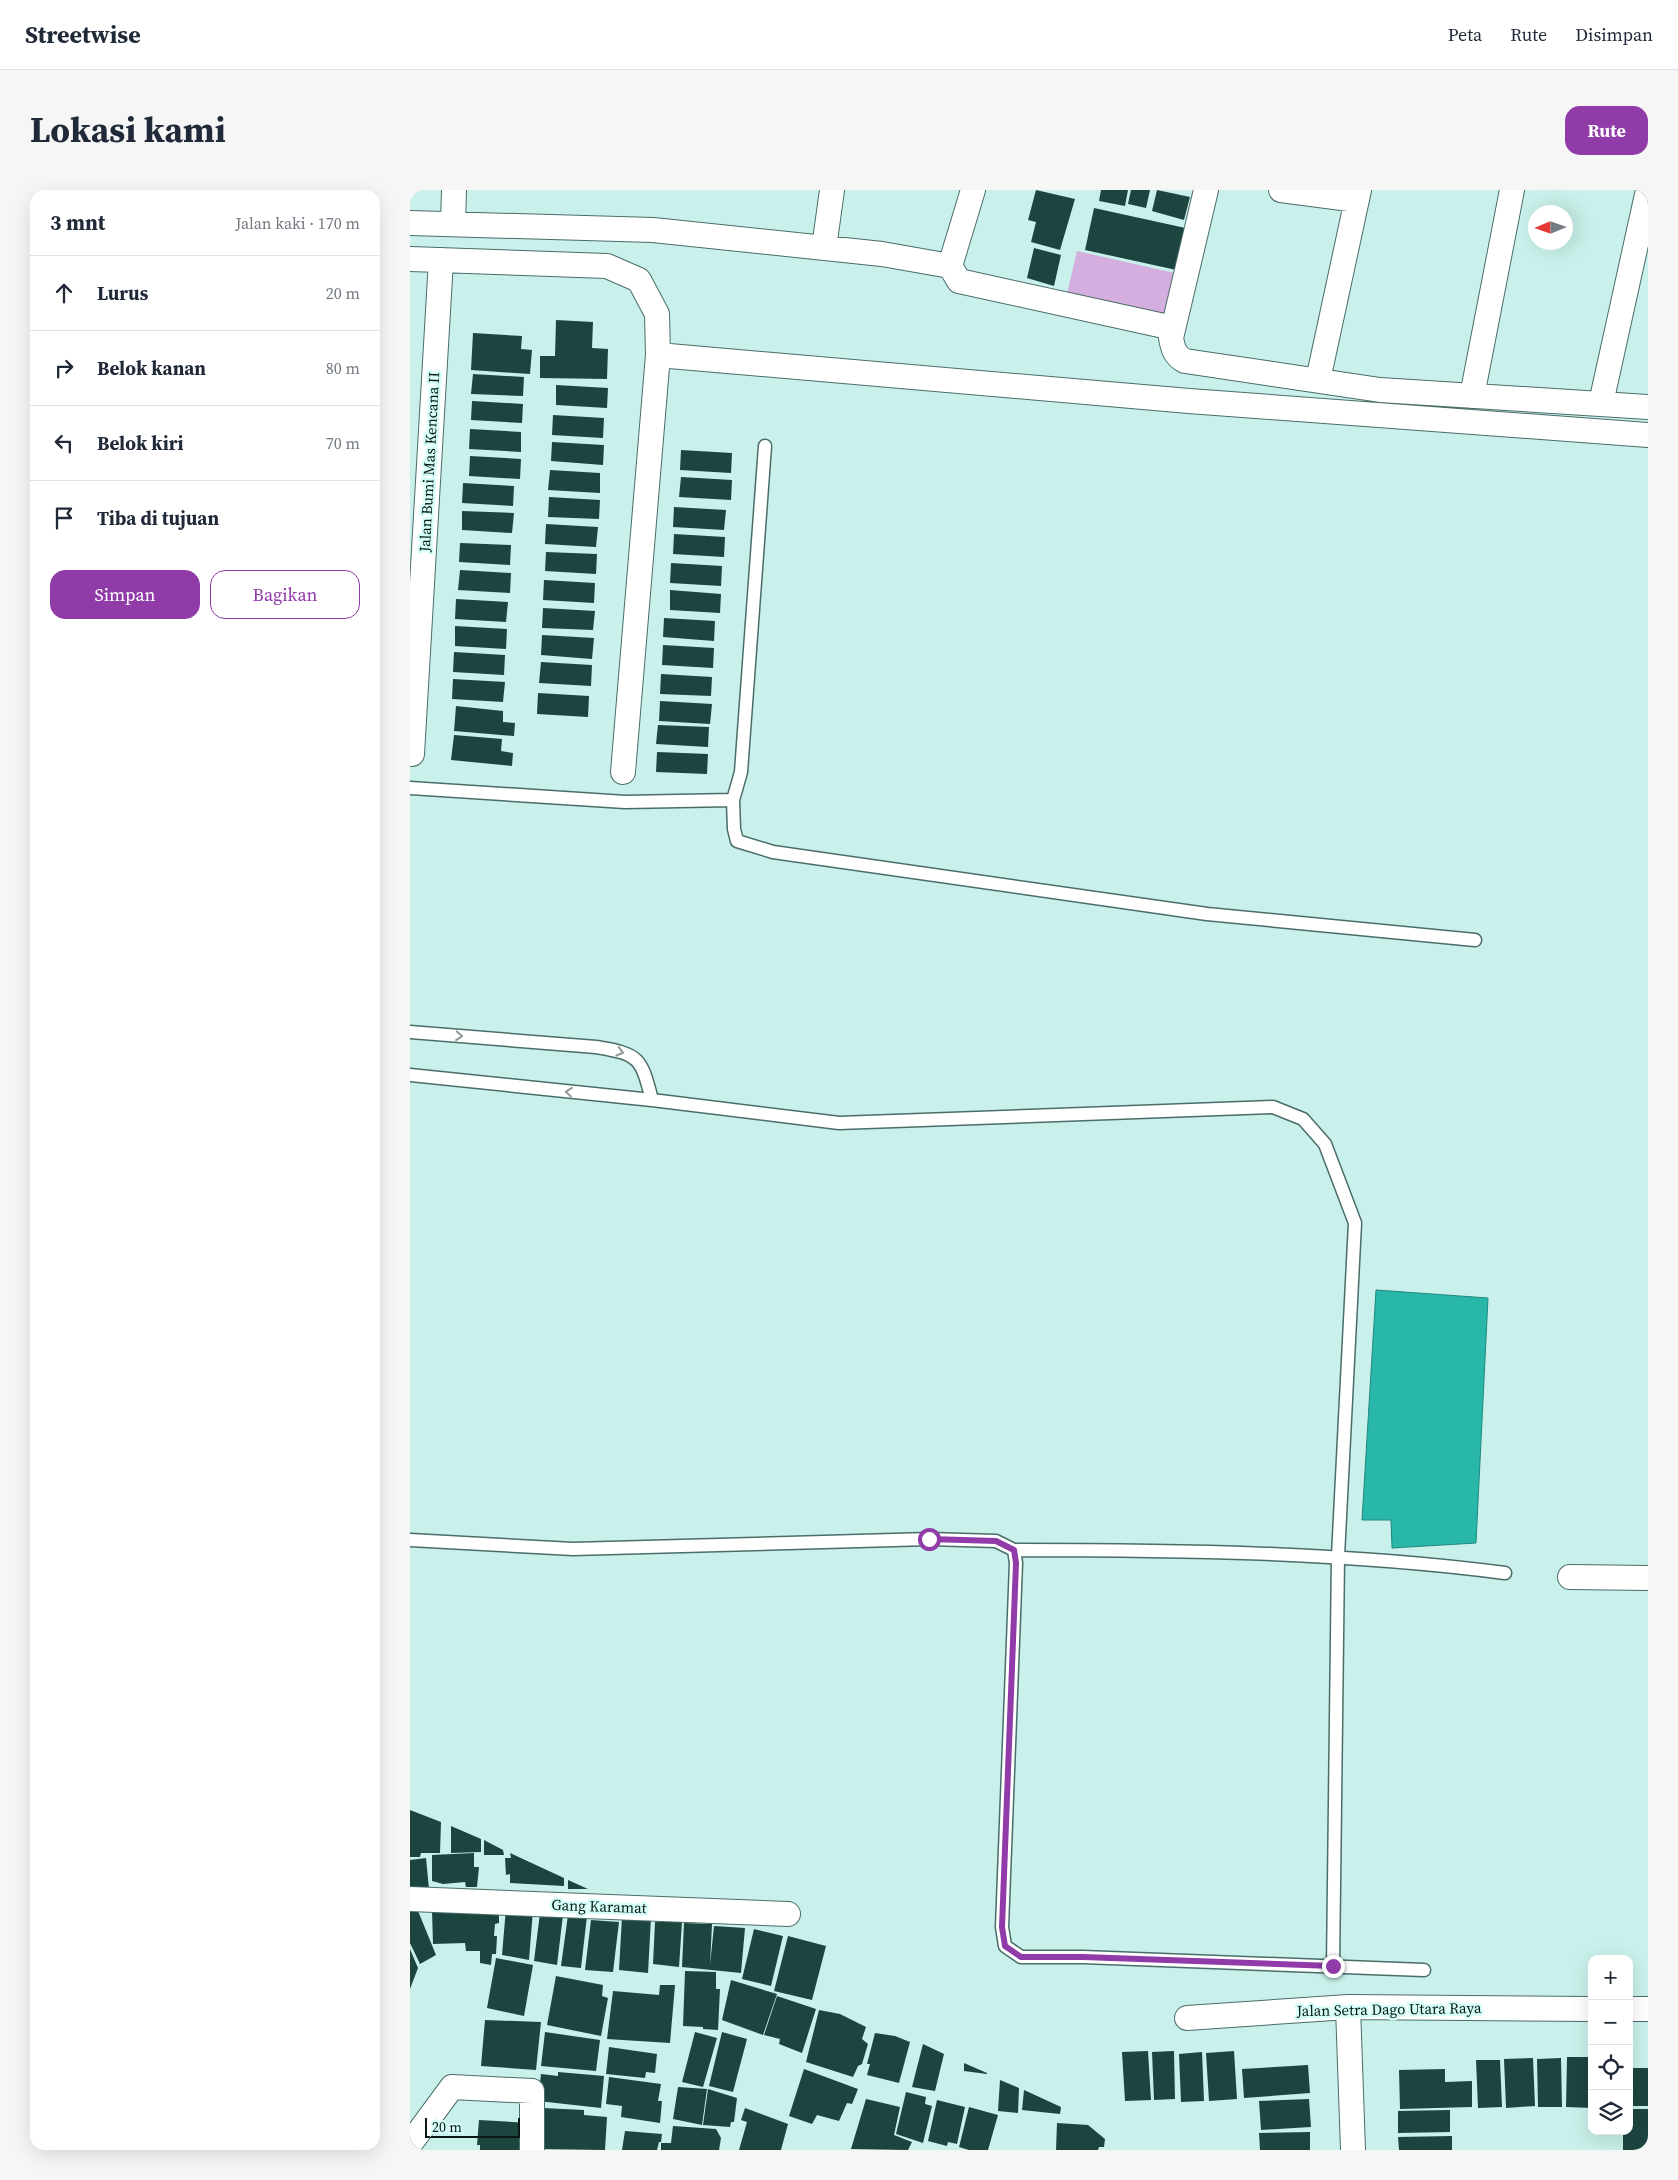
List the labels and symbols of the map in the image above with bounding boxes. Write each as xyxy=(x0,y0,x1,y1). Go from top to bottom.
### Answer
north arrow xyxy=(1528,205,1573,250)
street label: Jalan Bumi Mas Kencana II xyxy=(414,371,444,554)
one-way arrow xyxy=(455,1030,463,1041)
one-way arrow xyxy=(615,1047,624,1057)
one-way arrow xyxy=(565,1087,573,1098)
route start xyxy=(918,1528,941,1551)
street label: Gang Karamat xyxy=(551,1894,647,1918)
route end xyxy=(1322,1955,1345,1978)
street label: Jalan Setra Dago Utara Raya xyxy=(1295,1997,1482,2021)
scale bar xyxy=(425,2115,520,2138)

